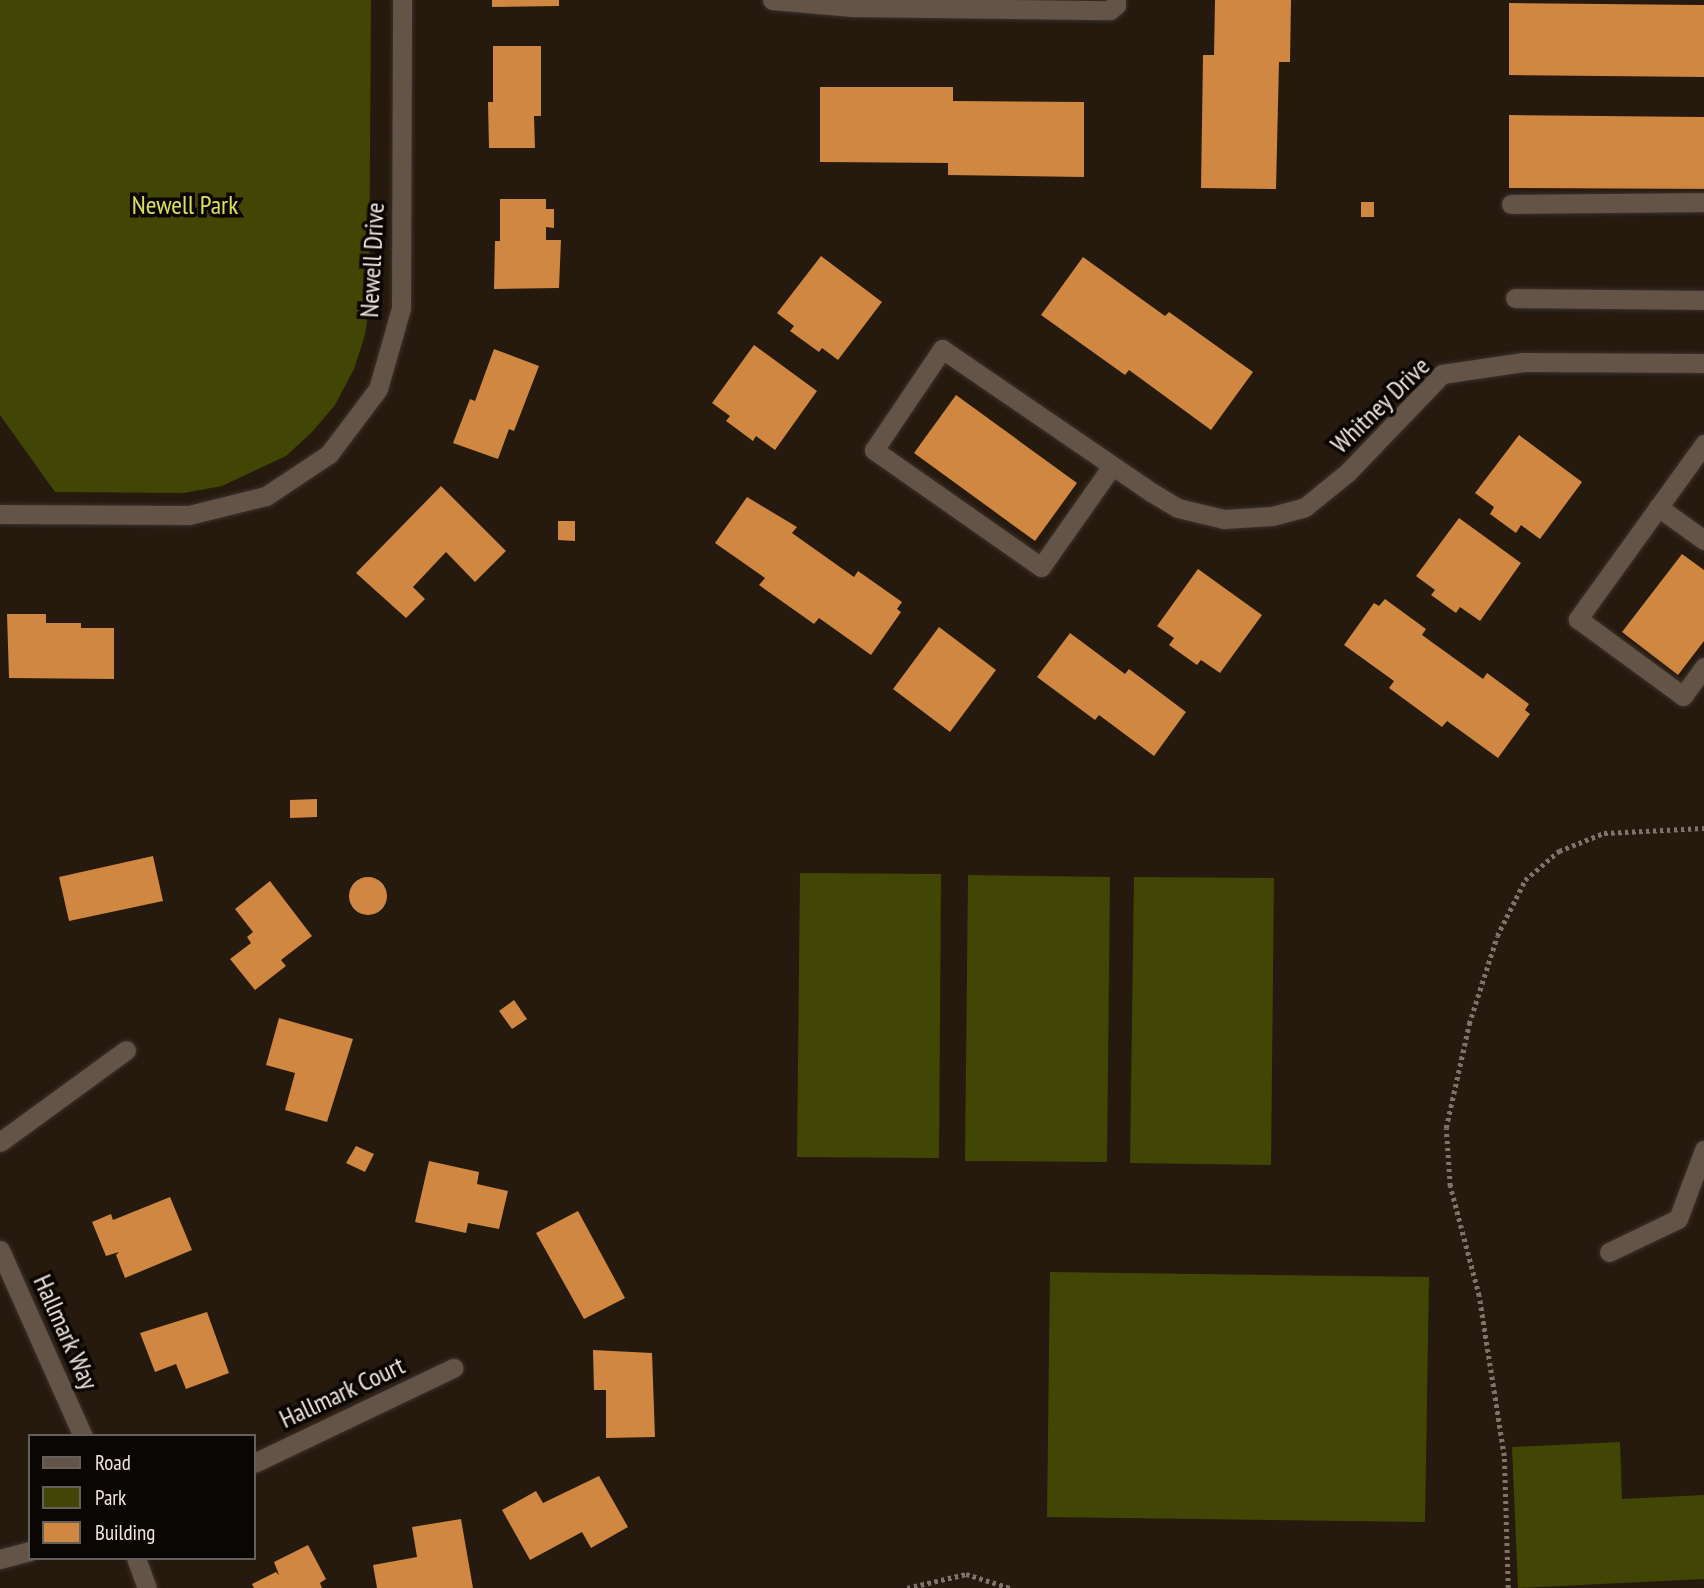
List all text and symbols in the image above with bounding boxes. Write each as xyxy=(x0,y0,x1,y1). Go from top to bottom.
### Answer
park label: Newell Park xyxy=(132,189,238,221)
street label: Newell Drive xyxy=(353,202,391,318)
street label: Whitney Drive xyxy=(1324,350,1436,460)
street label: Hallmark Way xyxy=(27,1269,105,1395)
street label: Hallmark Court xyxy=(274,1349,410,1435)
legend xyxy=(28,1434,256,1560)
text: Road xyxy=(95,1449,131,1476)
text: Park xyxy=(95,1484,126,1511)
text: Building xyxy=(95,1519,155,1546)

